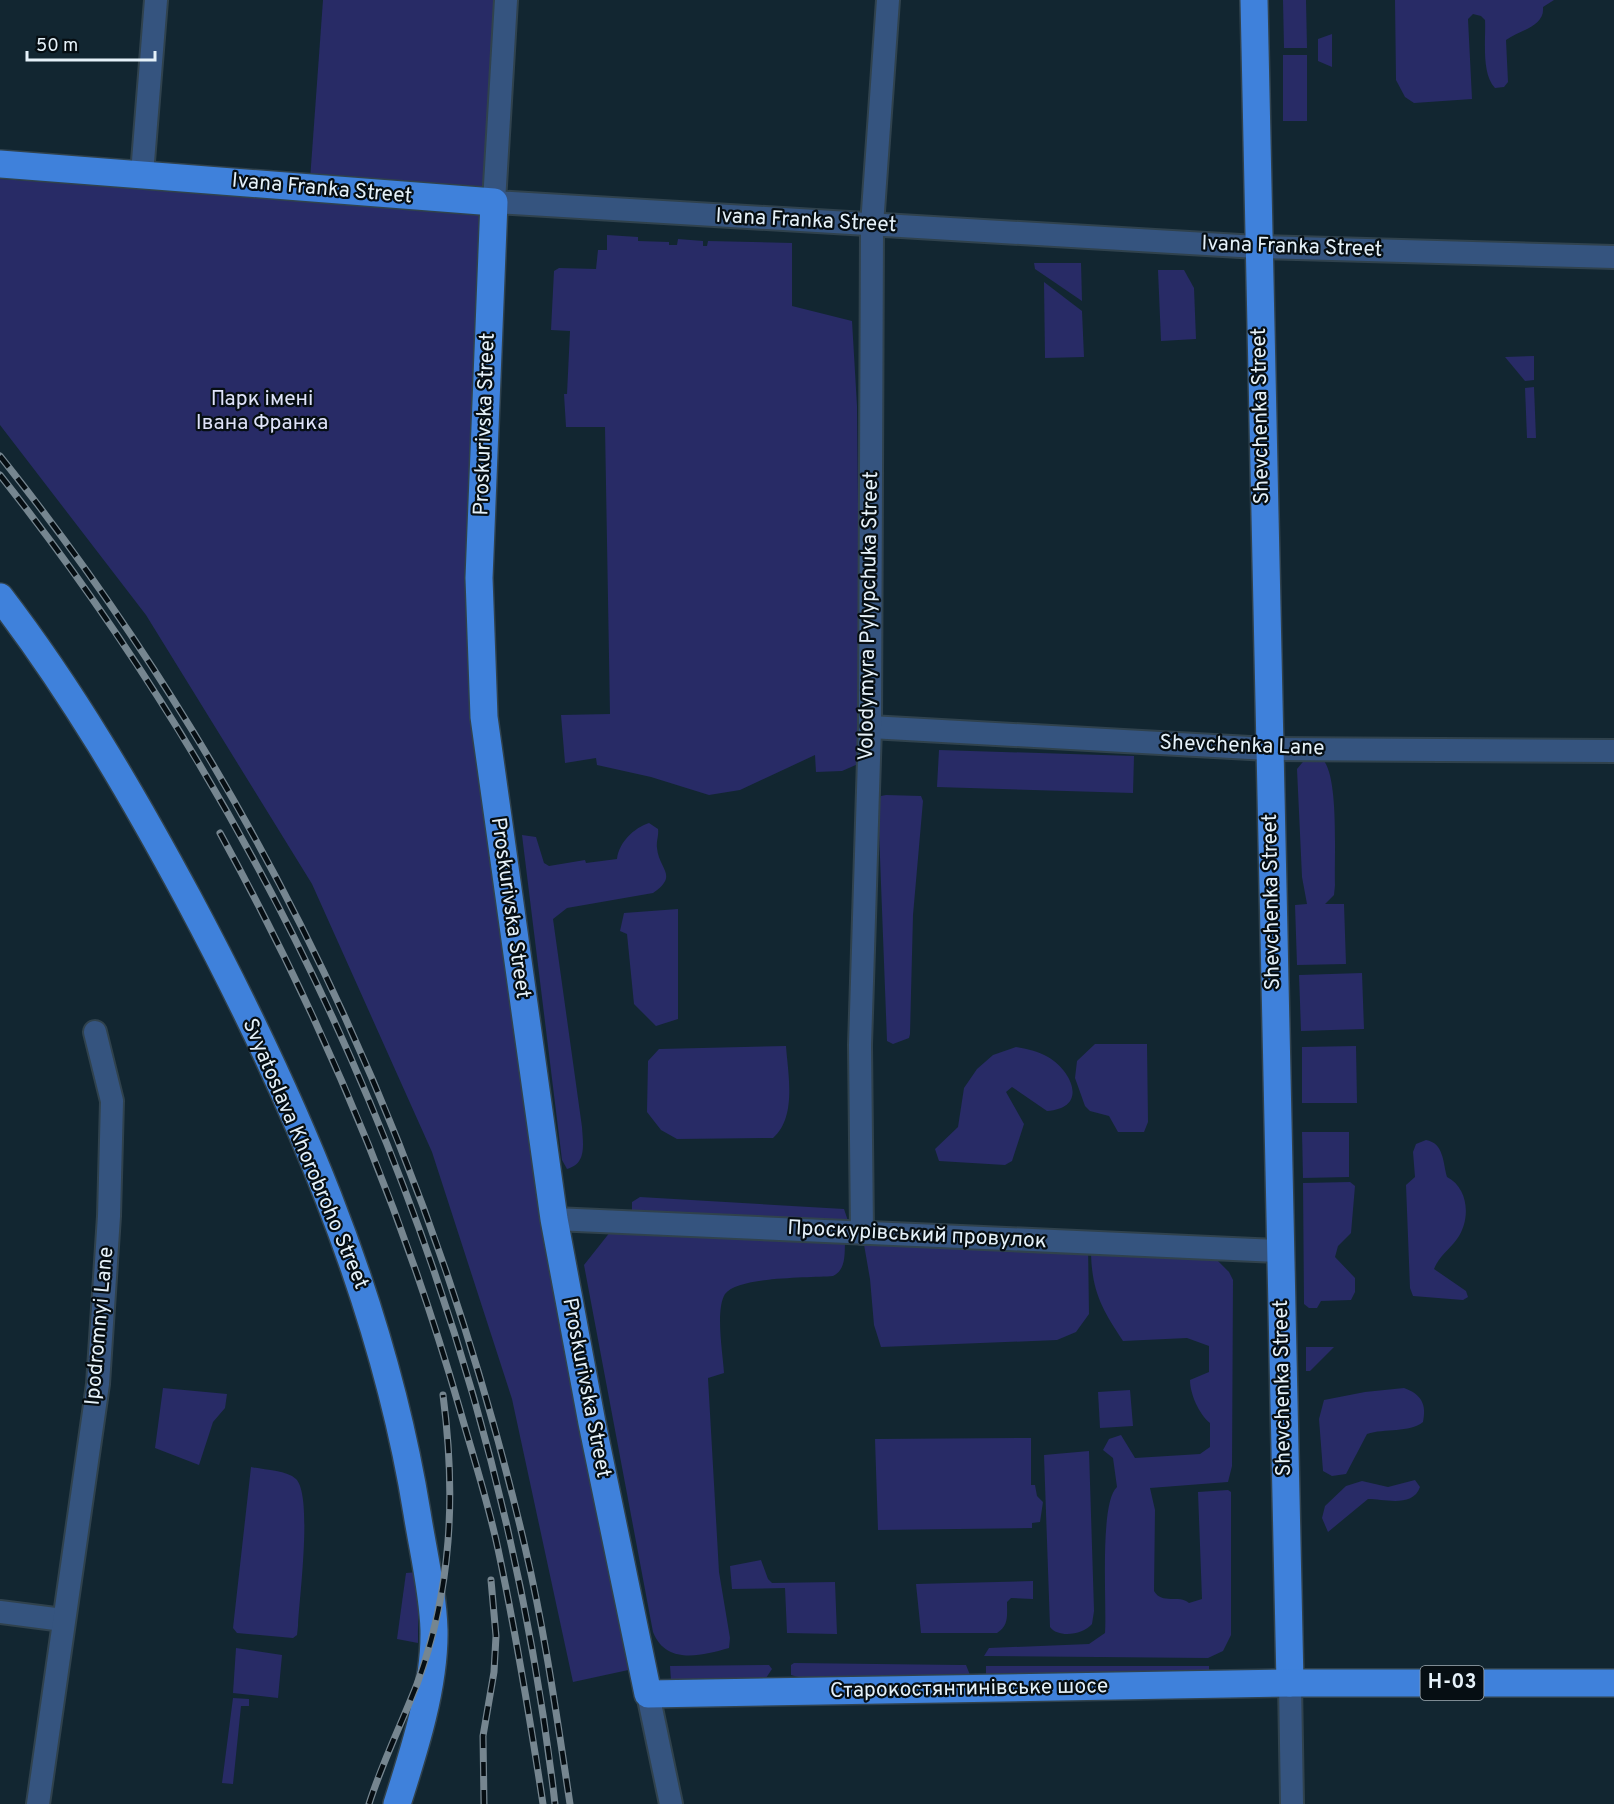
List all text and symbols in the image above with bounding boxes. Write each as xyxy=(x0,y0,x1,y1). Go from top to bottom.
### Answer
scale bar xyxy=(27,24,154,62)
text: 50 m xyxy=(36,35,78,58)
street label: Ivana Franka Street xyxy=(231,168,413,210)
street label: Ivana Franka Street xyxy=(715,203,897,239)
street label: Ivana Franka Street xyxy=(1201,230,1383,264)
street label: Shevchenka Street xyxy=(1246,327,1276,505)
street label: Proskurivska Street xyxy=(468,332,502,516)
park label: Парк імені Івана Франка xyxy=(196,386,328,437)
street label: Volodymyra Pylypchuka Street xyxy=(853,471,885,761)
street label: Shevchenka Lane xyxy=(1159,730,1325,762)
street label: Shevchenka Street xyxy=(1257,813,1287,991)
street label: Proskurivska Street xyxy=(484,815,536,1001)
street label: Svyatoslava Khorobroho Street xyxy=(236,1015,374,1293)
street label: Проскурівський провулок xyxy=(787,1215,1047,1255)
street label: Ipodromnyi Lane xyxy=(80,1246,120,1406)
street label: Proskurivska Street xyxy=(555,1296,617,1480)
street label: Shevchenka Street xyxy=(1268,1299,1298,1477)
road number: Н-03 xyxy=(1420,1666,1484,1700)
street label: Старокостянтинівське шосе xyxy=(830,1673,1108,1705)

